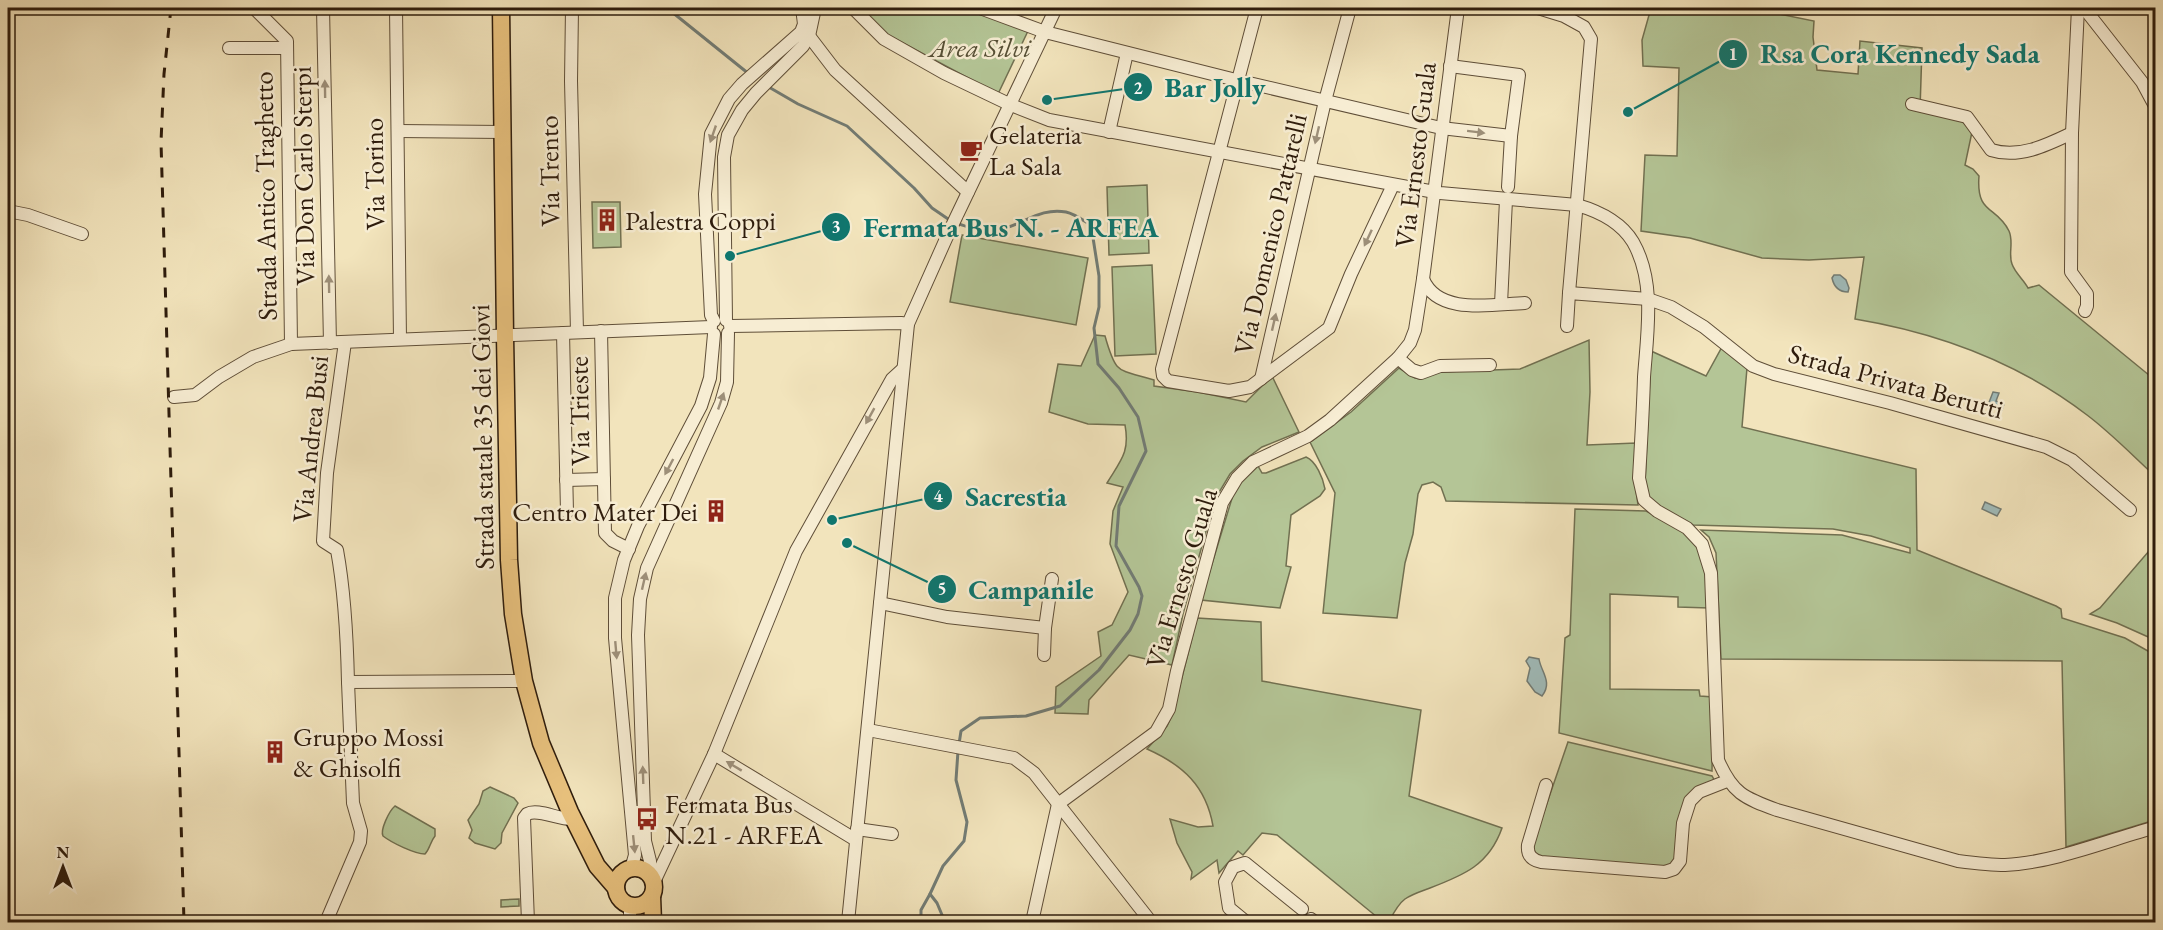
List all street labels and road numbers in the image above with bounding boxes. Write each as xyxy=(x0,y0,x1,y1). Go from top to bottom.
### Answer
street label: Via Ernesto Guala xyxy=(1386,60,1444,250)
street label: Via Don Carlo Sterpi xyxy=(284,66,322,286)
street label: Strada Antico Traghetto xyxy=(245,71,285,321)
street label: Via Domenico Pattarelli xyxy=(1225,109,1315,358)
street label: Via Trento xyxy=(531,115,567,227)
street label: Via Torino xyxy=(356,118,392,230)
street label: Strada statale 35 dei Giovi xyxy=(462,304,502,570)
street label: Strada Privata Berutti xyxy=(1785,335,2008,427)
street label: Via Andrea Busi xyxy=(284,353,336,524)
street label: Via Trieste xyxy=(561,356,597,466)
street label: Via Ernesto Guala xyxy=(1137,483,1225,673)

